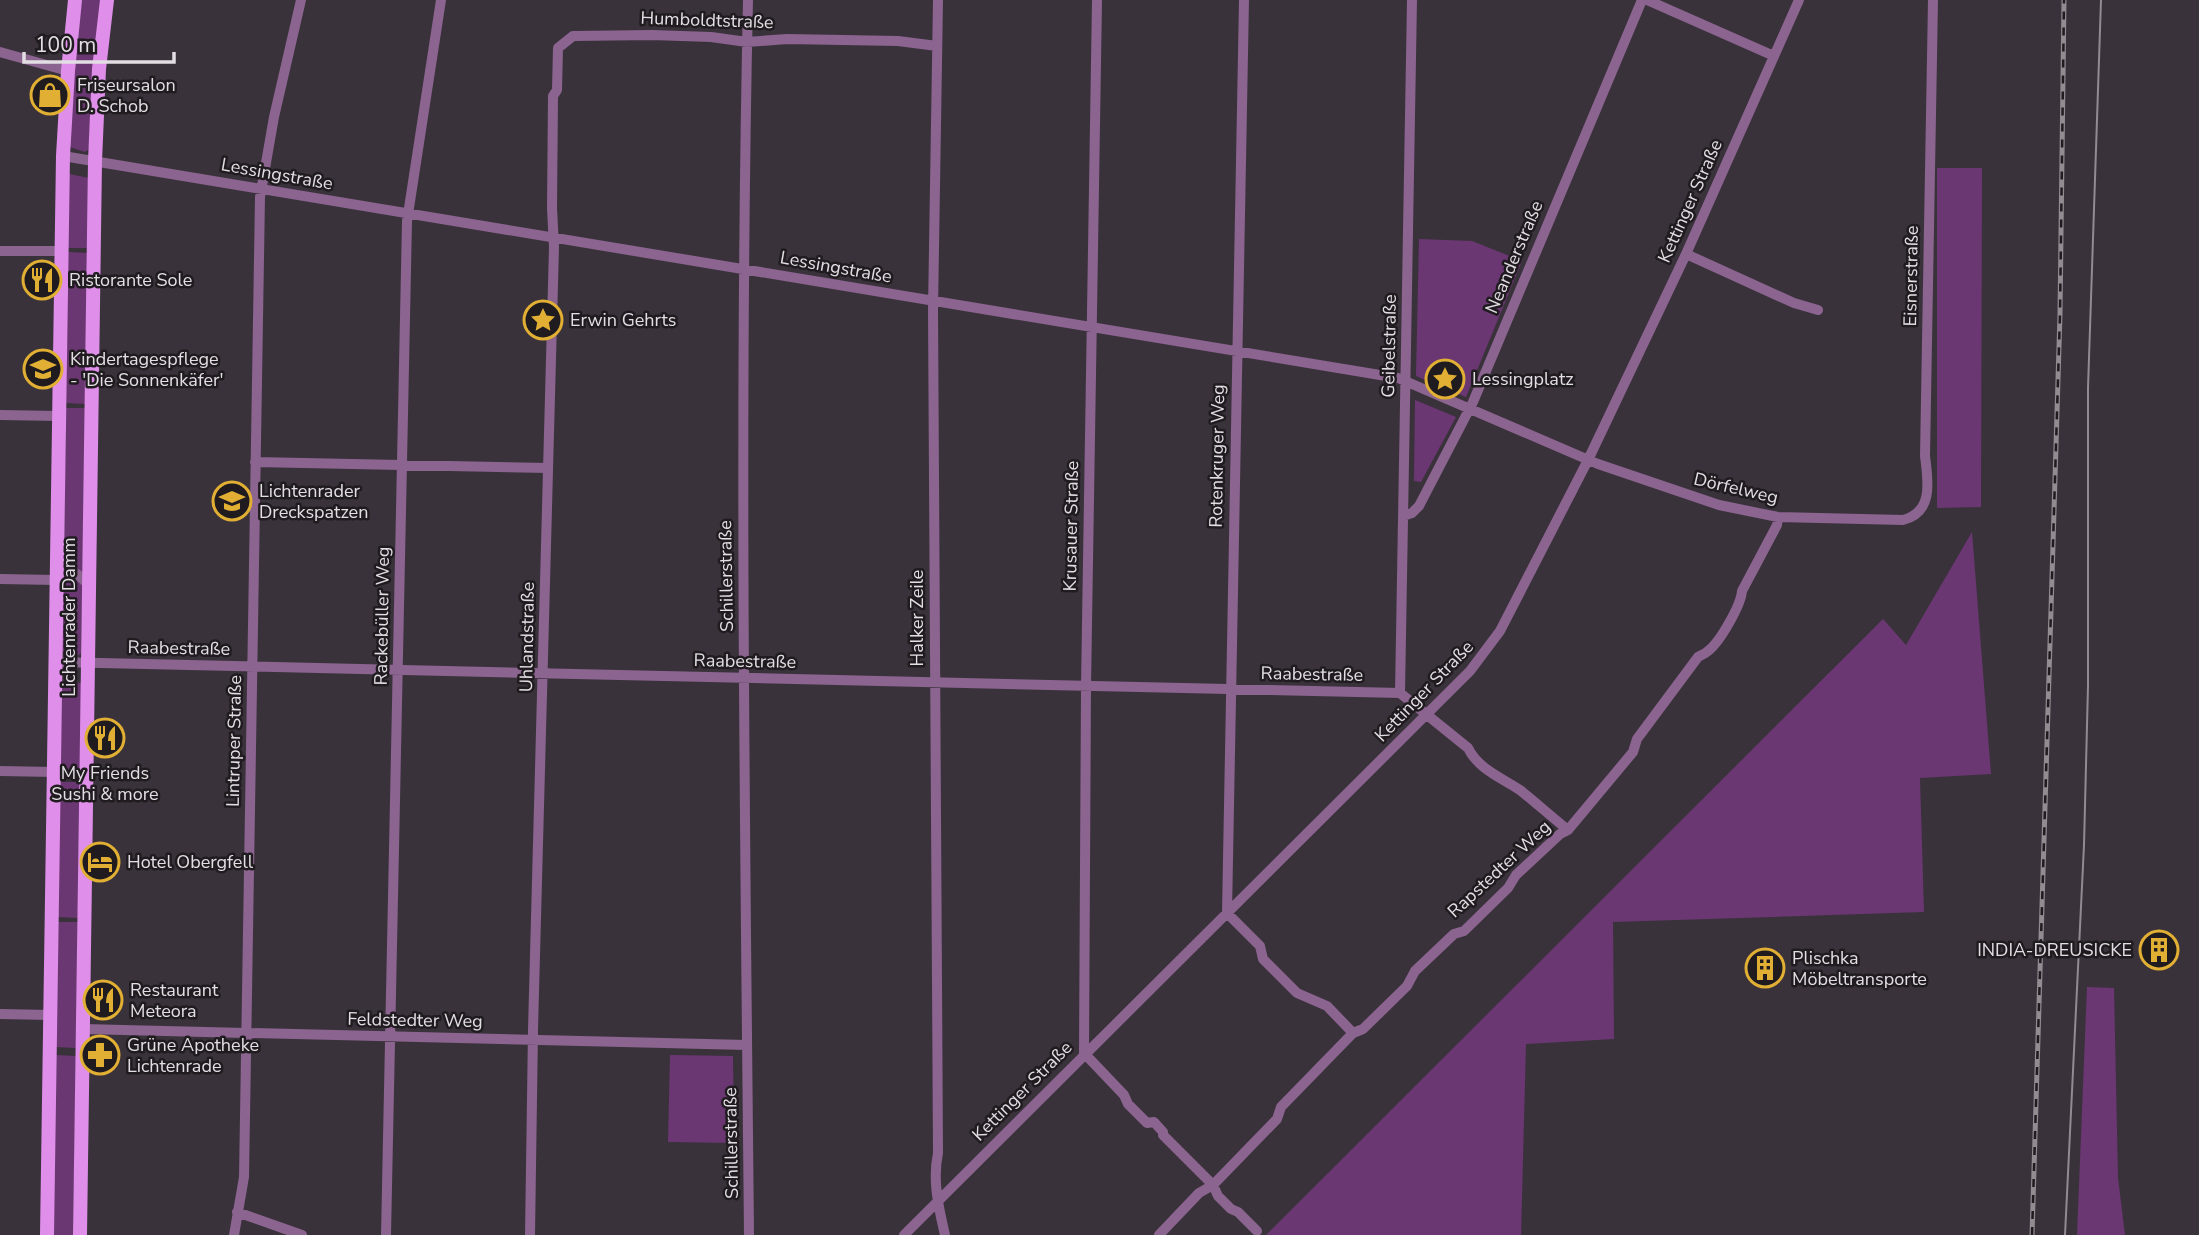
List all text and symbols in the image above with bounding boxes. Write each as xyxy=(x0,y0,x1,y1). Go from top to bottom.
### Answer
street label: Humboldtstraße xyxy=(640,6,774,34)
scale bar xyxy=(24,21,175,65)
text: 100 m xyxy=(35,31,96,59)
place label: Friseursalon D. Schob xyxy=(77,73,176,118)
shop icon: Friseursalon D. Schob xyxy=(29,74,71,116)
street label: Kettinger Straße xyxy=(1652,136,1728,266)
street label: Lessingstraße xyxy=(219,152,335,196)
street label: Neanderstraße xyxy=(1479,197,1549,317)
street label: Eisnerstraße xyxy=(1898,225,1924,327)
street label: Lessingstraße xyxy=(778,245,894,289)
restaurant icon: Ristorante Sole xyxy=(21,259,63,301)
place label: Ristorante Sole xyxy=(69,268,192,292)
street label: Geibelstraße xyxy=(1376,294,1402,398)
place icon: Erwin Gehrts xyxy=(522,299,564,341)
place label: Erwin Gehrts xyxy=(570,308,676,332)
place label: Kindertagespflege - 'Die Sonnenkäfer' xyxy=(70,347,223,392)
school or university icon: Kindertagespflege - 'Die Sonnenkäfer' xyxy=(22,348,64,390)
place icon: Lessingplatz xyxy=(1424,358,1466,400)
place label: Lessingplatz xyxy=(1472,367,1574,391)
street label: Rotenkruger Weg xyxy=(1204,384,1230,528)
street label: Krusauer Straße xyxy=(1058,460,1084,592)
street label: Dörfelweg xyxy=(1691,467,1781,509)
place label: Lichtenrader Dreckspatzen xyxy=(259,479,368,524)
school or university icon: Lichtenrader Dreckspatzen xyxy=(211,480,253,522)
street label: Schillerstraße xyxy=(713,520,739,632)
street label: Lichtenrader Damm xyxy=(57,537,81,697)
street label: Rackebüller Weg xyxy=(369,546,395,686)
street label: Halker Zeile xyxy=(905,570,929,666)
street label: Uhlandstraße xyxy=(514,582,540,692)
street label: Raabestraße xyxy=(128,635,230,661)
street label: Kettinger Straße xyxy=(1369,635,1479,747)
street label: Raabestraße xyxy=(694,648,796,674)
street label: Raabestraße xyxy=(1261,661,1363,687)
street label: Lintruper Straße xyxy=(221,675,247,807)
restaurant icon: My Friends Sushi & more xyxy=(84,717,126,759)
place label: My Friends Sushi & more xyxy=(51,761,159,806)
street label: Rapstedter Weg xyxy=(1442,815,1556,923)
hotel icon: Hotel Obergfell xyxy=(79,841,121,883)
place label: Hotel Obergfell xyxy=(127,850,254,874)
building icon: INDIA-DREUSICKE xyxy=(2138,929,2180,971)
place label: INDIA-DREUSICKE xyxy=(1977,938,2132,962)
place label: Plischka Möbeltransporte xyxy=(1792,946,1927,991)
building icon: Plischka Möbeltransporte xyxy=(1744,947,1786,989)
place label: Restaurant Meteora xyxy=(130,978,219,1023)
restaurant icon: Restaurant Meteora xyxy=(82,979,124,1021)
street label: Feldstedter Weg xyxy=(347,1007,483,1033)
place label: Grüne Apotheke Lichtenrade xyxy=(127,1033,259,1078)
pharmacy icon: Grüne Apotheke Lichtenrade xyxy=(79,1034,121,1076)
street label: Kettinger Straße xyxy=(967,1036,1077,1146)
street label: Schillerstraße xyxy=(718,1087,744,1199)

